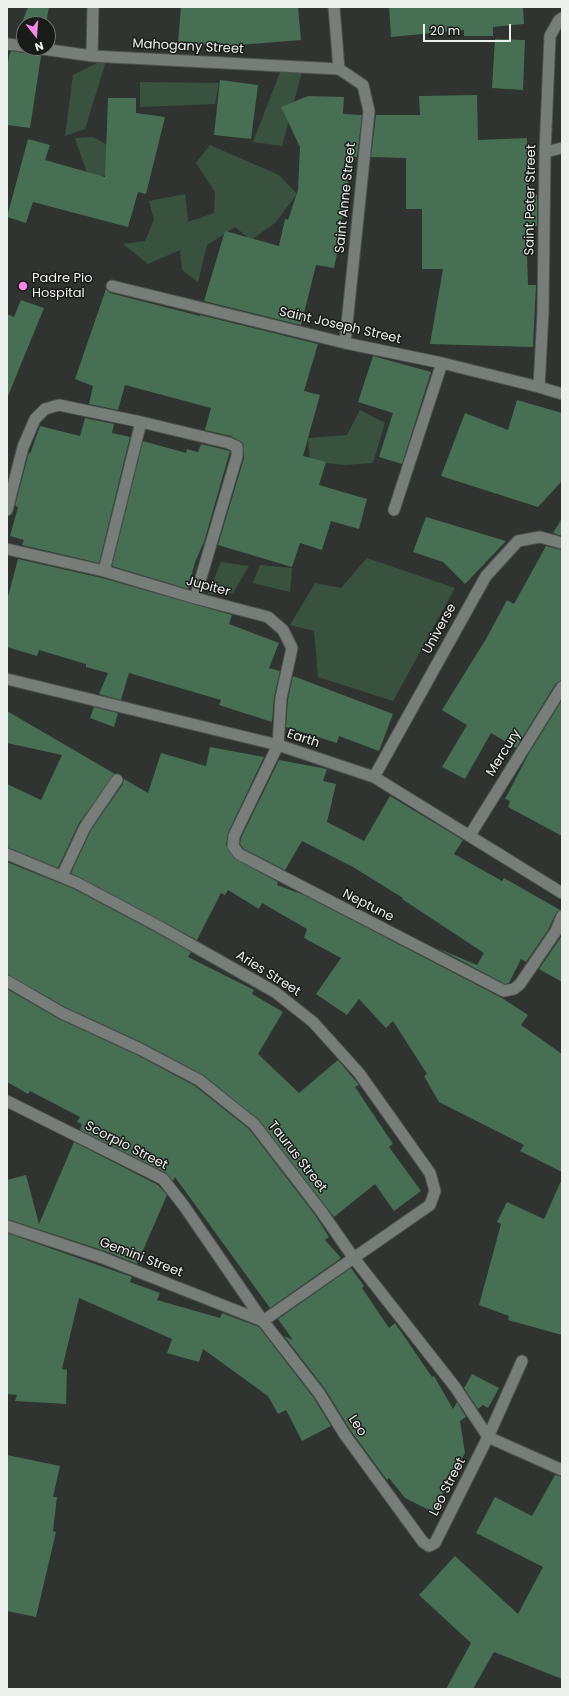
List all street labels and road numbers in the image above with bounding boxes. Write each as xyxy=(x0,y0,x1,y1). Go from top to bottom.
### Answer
street label: Mahogany Street xyxy=(132,36,244,58)
street label: Saint Anne Street xyxy=(332,142,360,254)
street label: Saint Peter Street xyxy=(522,144,540,256)
street label: Saint Joseph Street xyxy=(277,304,403,348)
street label: Jupiter xyxy=(184,574,232,600)
street label: Universe xyxy=(420,601,460,657)
street label: Earth xyxy=(285,726,321,752)
street label: Mercury xyxy=(483,727,525,779)
street label: Neptune xyxy=(340,886,396,926)
street label: Aries Street xyxy=(233,948,303,1000)
street label: Scorpio Street xyxy=(82,1118,170,1174)
street label: Taurus Street xyxy=(264,1118,330,1196)
street label: Gemini Street xyxy=(97,1235,185,1281)
street label: Leo xyxy=(344,1413,370,1439)
street label: Leo Street xyxy=(427,1455,469,1519)

